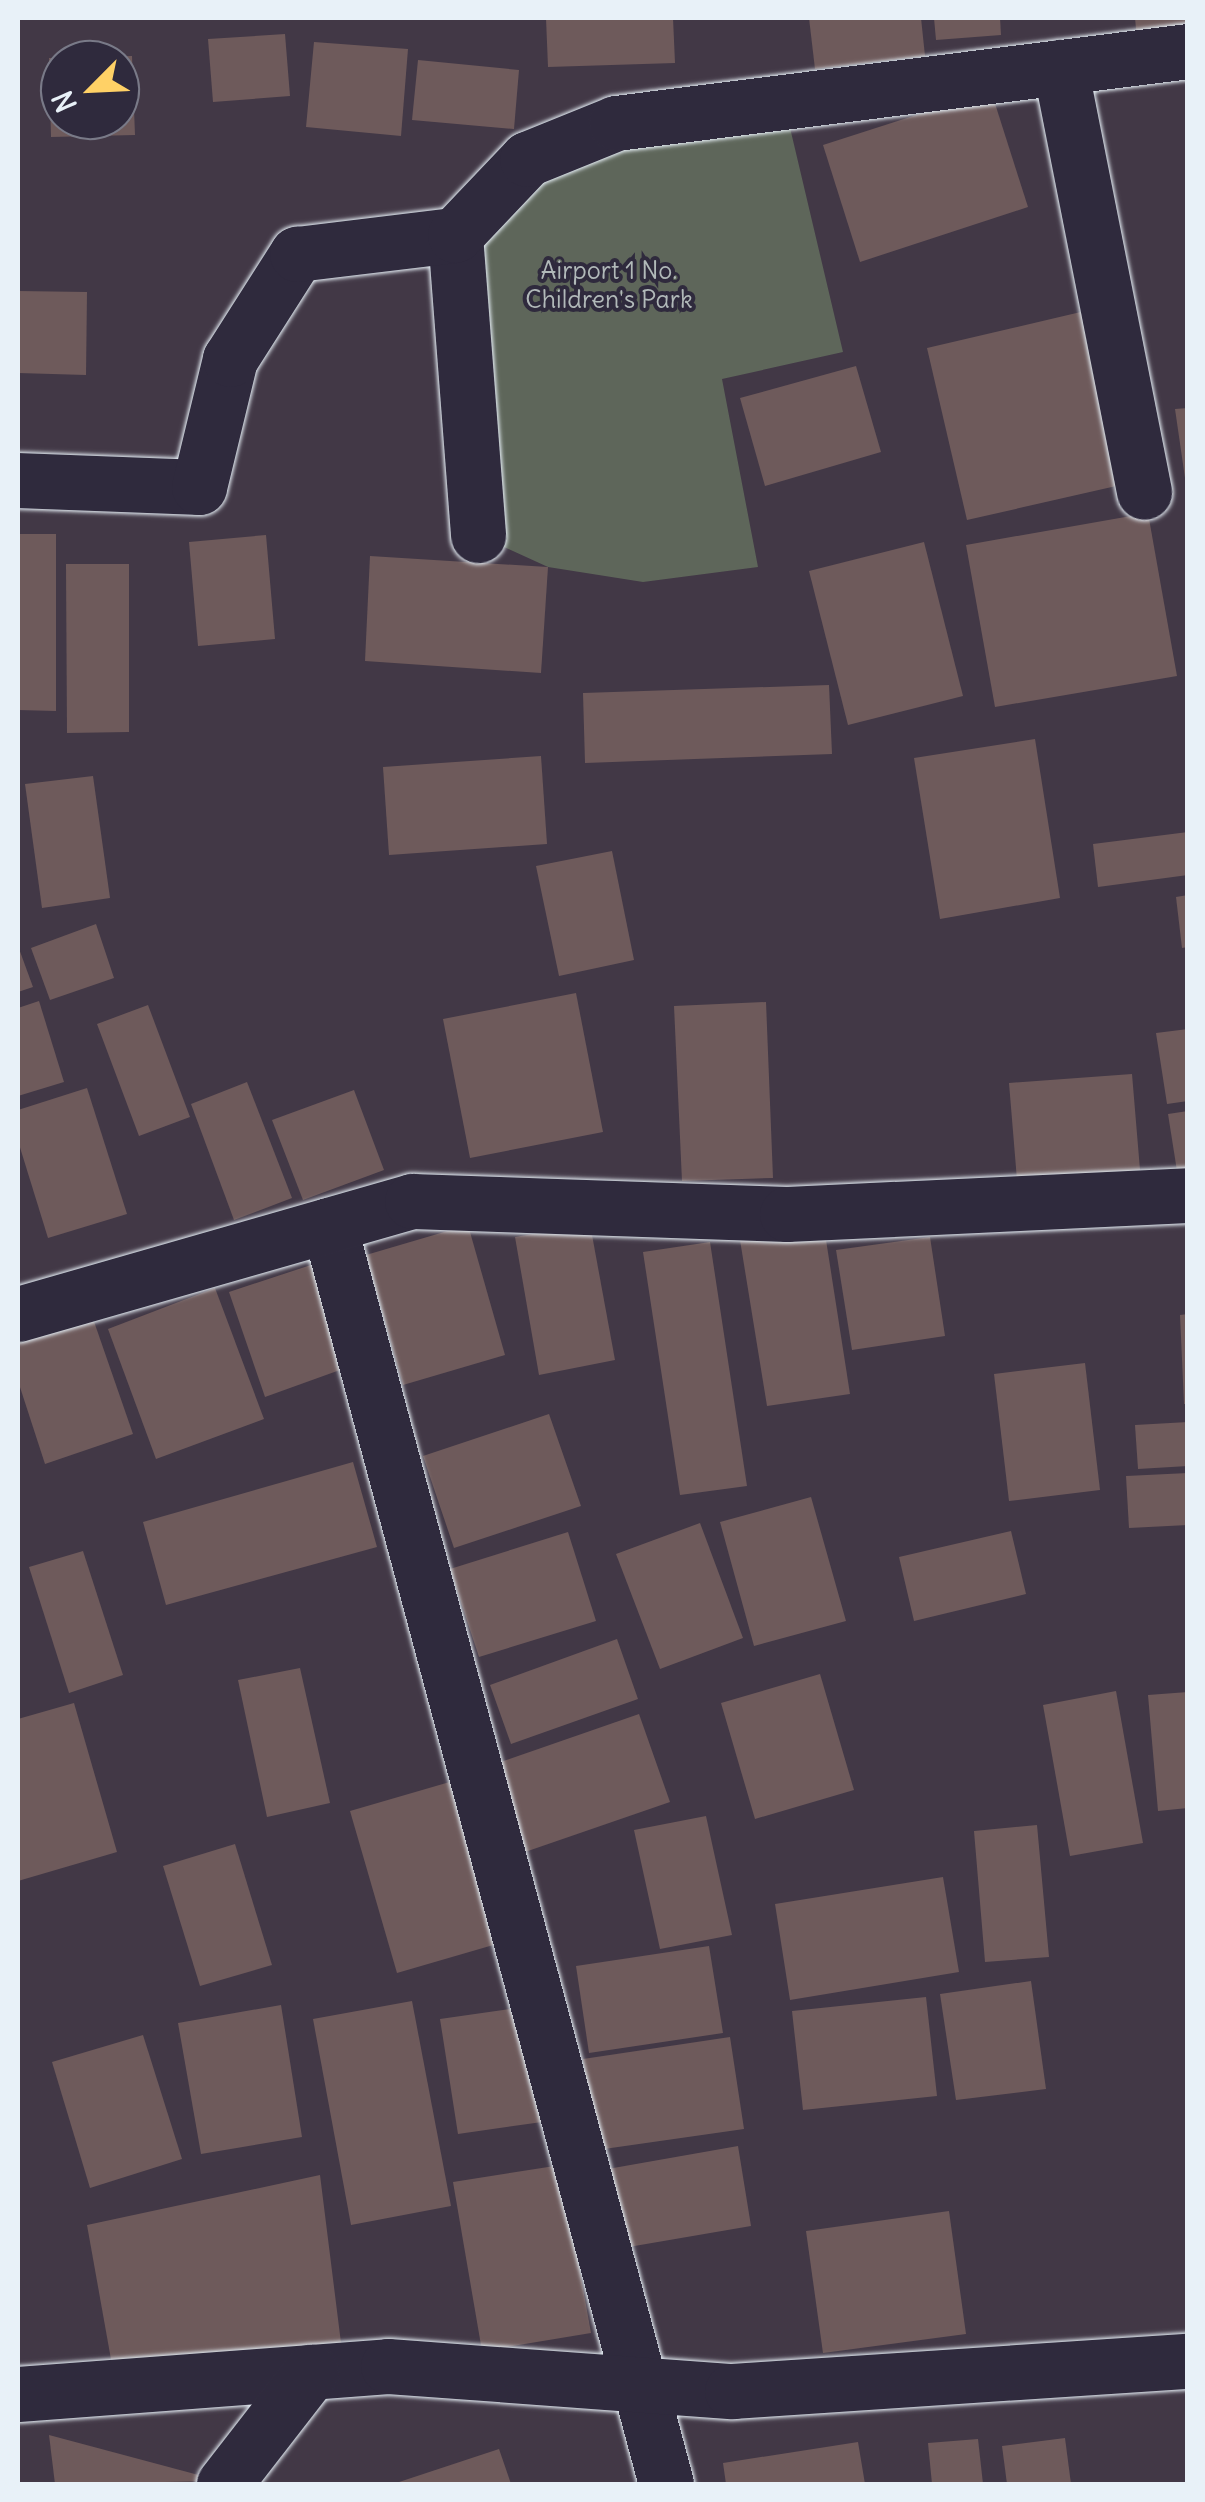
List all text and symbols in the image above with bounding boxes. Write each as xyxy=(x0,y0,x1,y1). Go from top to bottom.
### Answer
north arrow xyxy=(40,40,140,140)
text: N xyxy=(44,85,85,118)
park label: Airport 1 No. Children's Park xyxy=(525,256,693,315)

